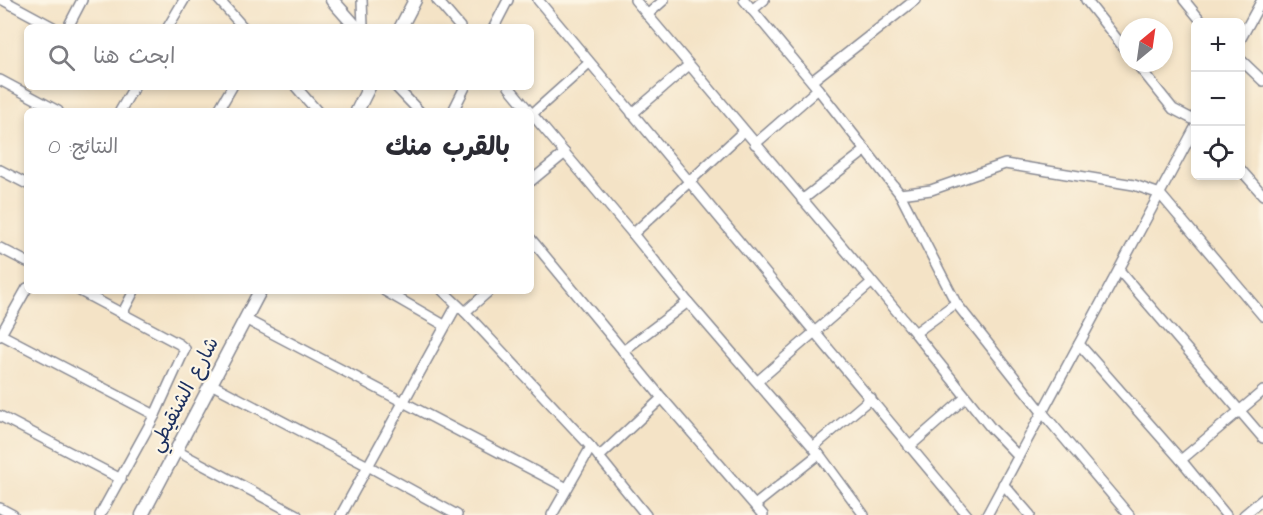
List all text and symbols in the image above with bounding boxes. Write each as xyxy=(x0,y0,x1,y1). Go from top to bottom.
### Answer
north arrow xyxy=(1119,18,1173,72)
map controls xyxy=(1191,18,1245,180)
button: + xyxy=(1191,18,1245,72)
search box xyxy=(24,24,534,90)
icon: search xyxy=(45,41,78,74)
text: ابحث هنا xyxy=(93,41,175,72)
button: − xyxy=(1191,72,1245,126)
button: locate xyxy=(1191,126,1245,180)
text: بالقرب منك xyxy=(386,129,510,165)
text: النتائج: 0 xyxy=(48,133,118,161)
street label: شارع الشنقيطي xyxy=(142,332,229,458)

